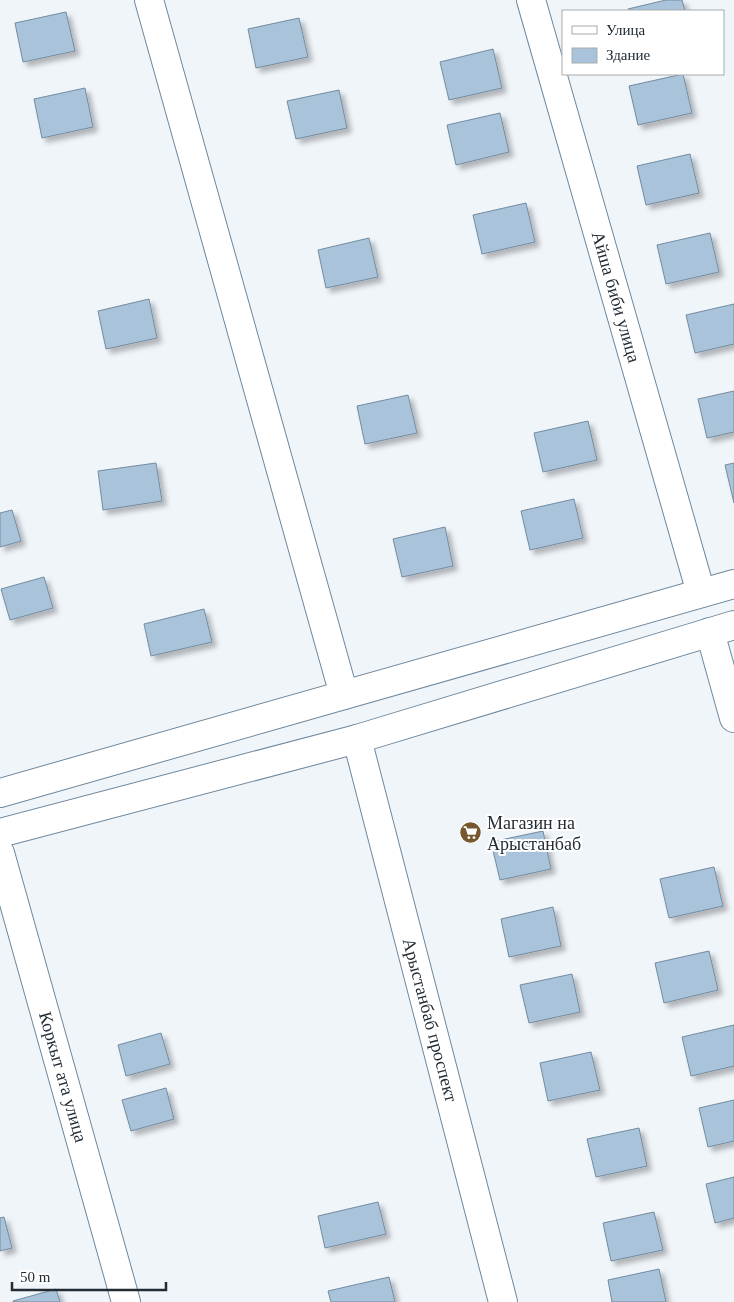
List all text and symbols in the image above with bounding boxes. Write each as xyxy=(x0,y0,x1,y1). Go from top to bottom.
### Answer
legend xyxy=(562,10,724,75)
text: Улица xyxy=(606,22,645,38)
text: Здание xyxy=(606,47,650,63)
street label: Айша биби улица xyxy=(588,229,644,365)
place label: Магазин на Арыстанбаб xyxy=(487,813,581,854)
supermarket icon: Магазин на Арыстанбаб xyxy=(459,821,483,845)
street label: Арыстанбаб проспект xyxy=(399,936,462,1104)
street label: Коркыт ата улица xyxy=(35,1009,91,1145)
scale bar xyxy=(12,1260,166,1292)
text: 50 m xyxy=(20,1269,51,1285)

